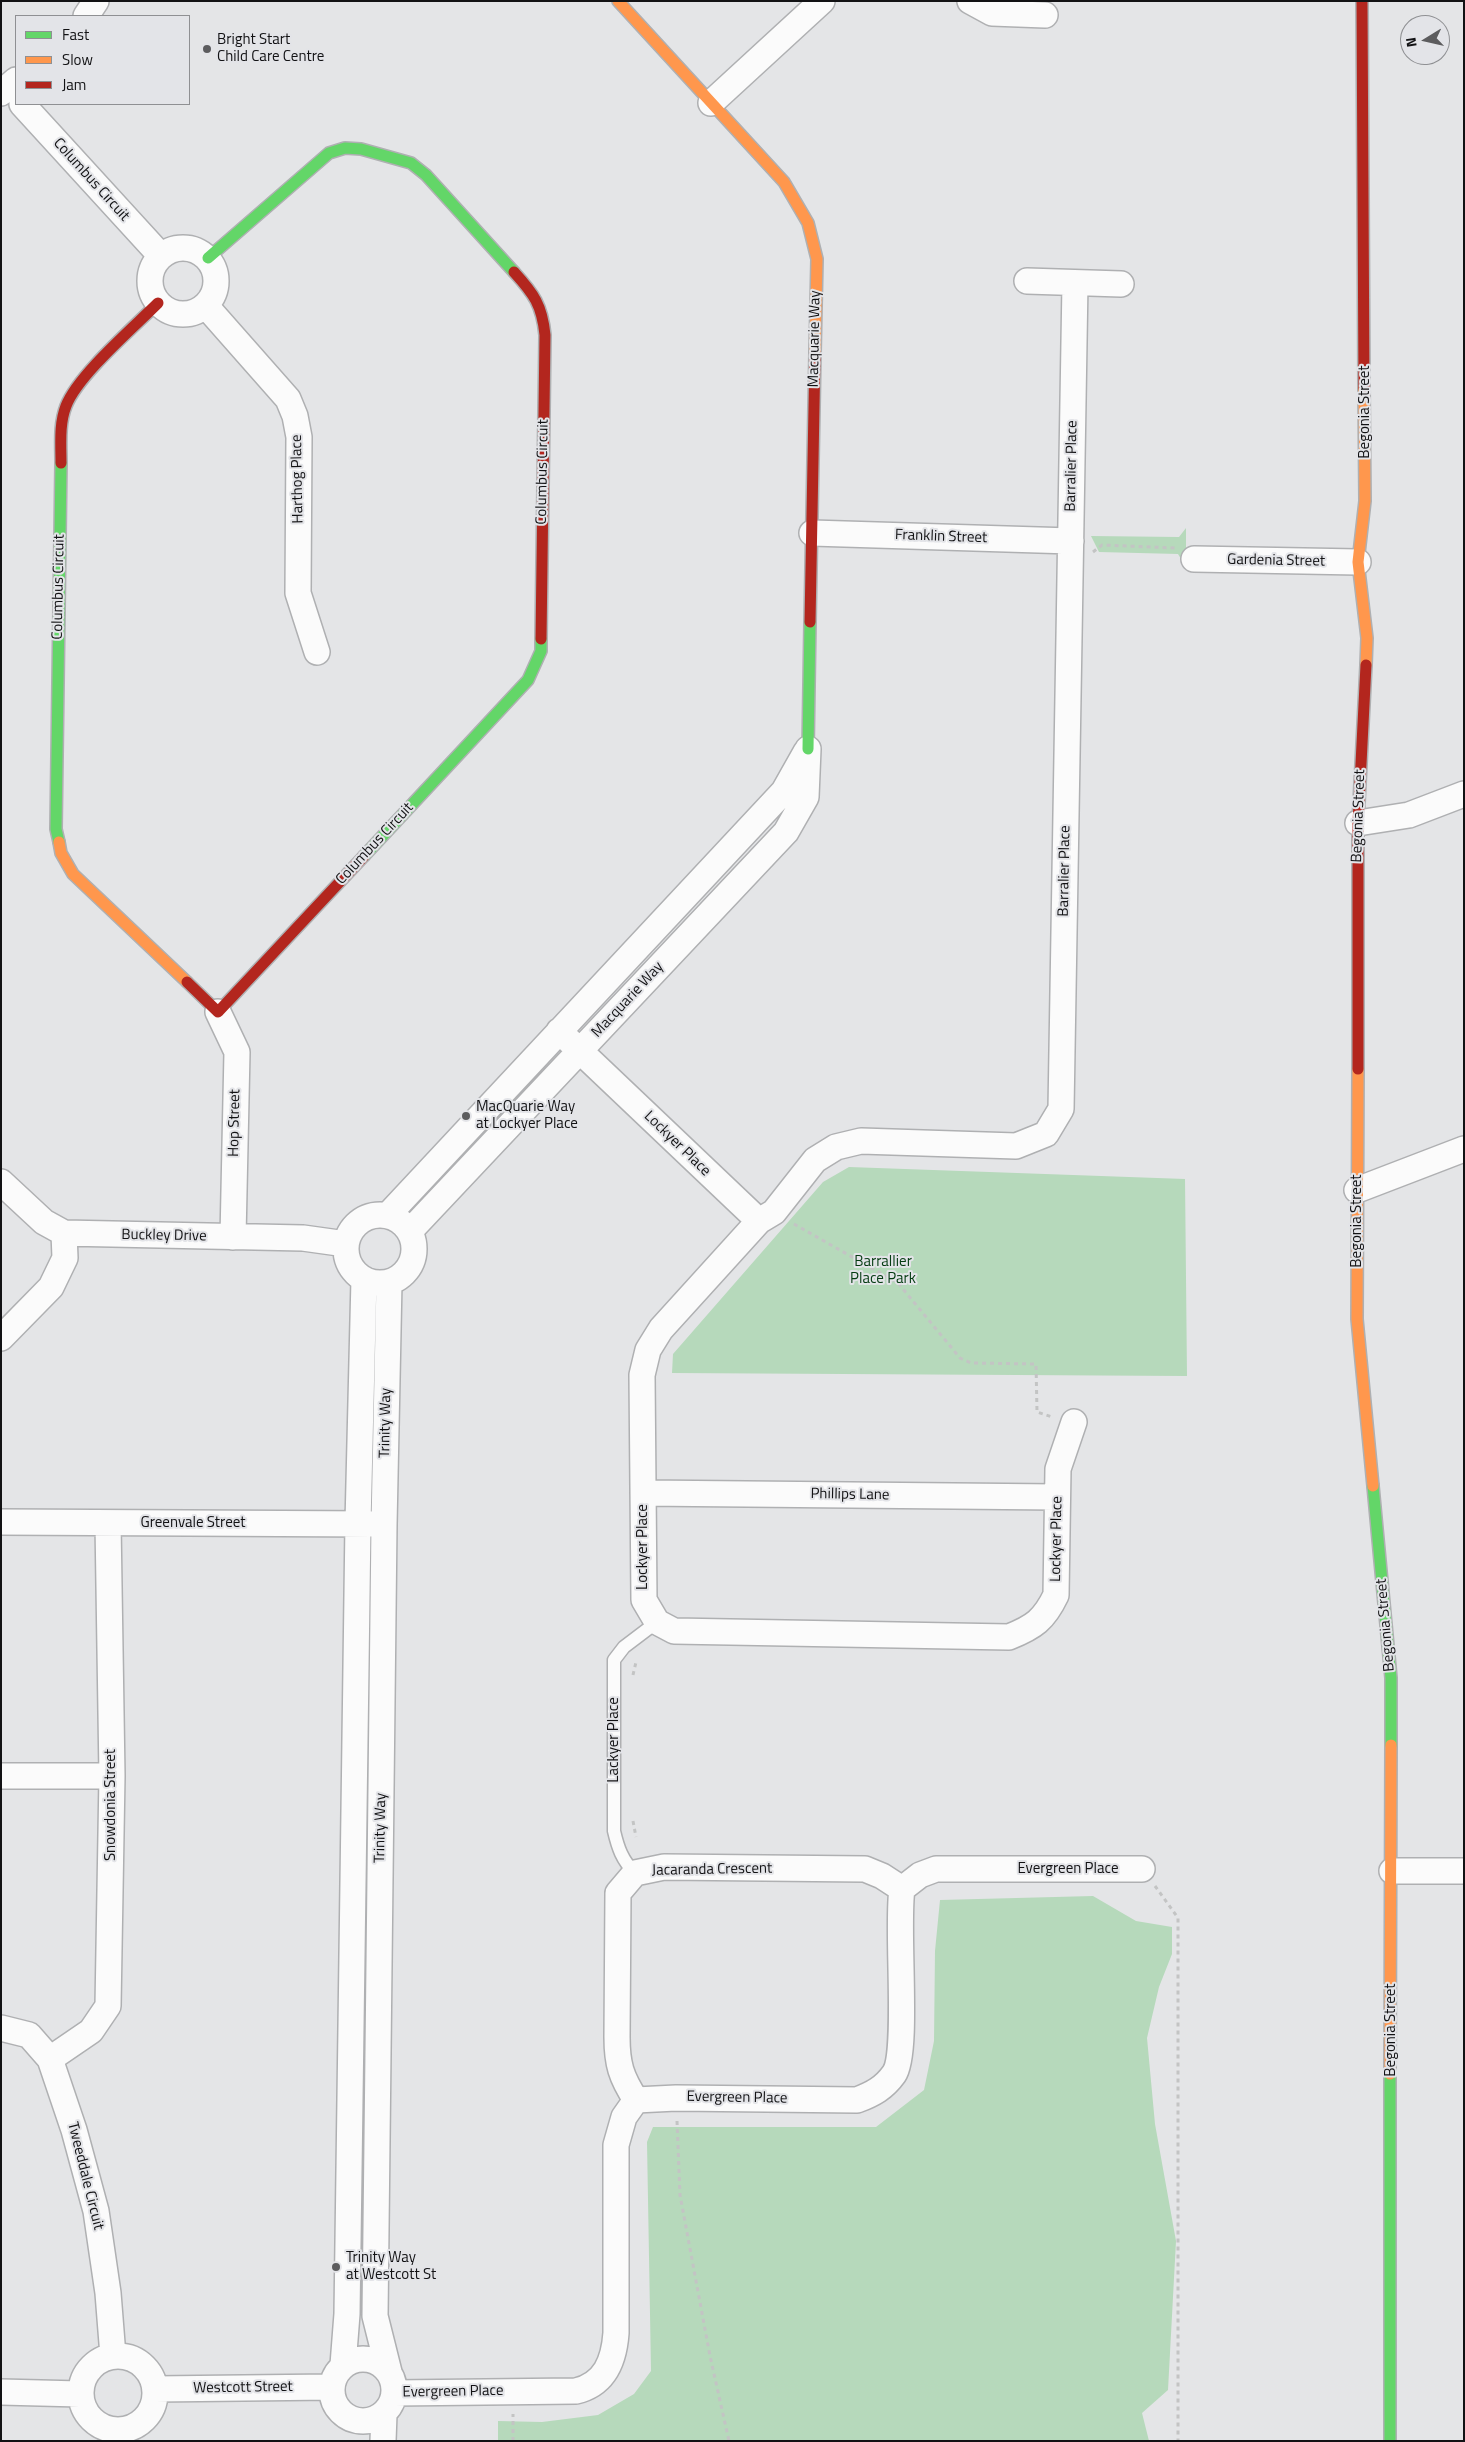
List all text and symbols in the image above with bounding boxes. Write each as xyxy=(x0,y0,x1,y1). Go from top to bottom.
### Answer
legend xyxy=(15,15,190,105)
north arrow xyxy=(1400,15,1450,65)
text: Fast xyxy=(62,23,89,46)
place label: Bright Start Child Care Centre xyxy=(217,31,324,66)
text: N xyxy=(1400,36,1422,49)
marker: Bright Start Child Care Centre xyxy=(201,43,213,55)
text: Slow xyxy=(62,48,93,71)
text: Jam xyxy=(62,73,86,96)
street label: Columbus Circuit xyxy=(49,135,133,225)
street label: Macquarie Way xyxy=(805,290,825,388)
street label: Begonia Street xyxy=(1356,365,1374,459)
street label: Columbus Circuit xyxy=(533,419,553,525)
street label: Barralier Place xyxy=(1062,420,1082,512)
street label: Harthog Place xyxy=(288,434,308,524)
street label: Franklin Street xyxy=(895,526,987,548)
street label: Columbus Circuit xyxy=(49,534,69,640)
street label: Gardenia Street xyxy=(1227,551,1325,571)
street label: Begonia Street xyxy=(1348,769,1370,863)
street label: Columbus Circuit xyxy=(332,799,418,889)
street label: Barralier Place xyxy=(1055,825,1075,917)
street label: Macquarie Way xyxy=(588,958,668,1042)
street label: Hop Street xyxy=(225,1089,245,1157)
place label: MacQuarie Way at Lockyer Place xyxy=(476,1098,578,1133)
street label: Lockyer Place xyxy=(640,1108,714,1180)
marker: MacQuarie Way at Lockyer Place xyxy=(460,1110,472,1122)
street label: Begonia Street xyxy=(1348,1174,1366,1268)
street label: Buckley Drive xyxy=(121,1226,207,1246)
park label: Barrallier Place Park xyxy=(850,1253,916,1288)
street label: Trinity Way xyxy=(376,1388,396,1458)
street label: Phillips Lane xyxy=(810,1485,890,1505)
street label: Lockyer Place xyxy=(1047,1496,1067,1582)
street label: Lockyer Place xyxy=(634,1504,652,1590)
street label: Greenvale Street xyxy=(140,1514,246,1532)
street label: Begonia Street xyxy=(1373,1578,1399,1672)
street label: Lackyer Place xyxy=(605,1697,623,1783)
street label: Snowdonia Street xyxy=(102,1749,120,1861)
street label: Trinity Way xyxy=(371,1793,391,1863)
street label: Jacaranda Crescent xyxy=(652,1860,772,1880)
street label: Evergreen Place xyxy=(1017,1860,1119,1878)
street label: Begonia Street xyxy=(1382,1983,1400,2077)
street label: Evergreen Place xyxy=(686,2088,788,2108)
street label: Tweeddale Circuit xyxy=(63,2120,107,2232)
place label: Trinity Way at Westcott St xyxy=(346,2249,436,2284)
marker: Trinity Way at Westcott St xyxy=(330,2261,342,2273)
street label: Westcott Street xyxy=(193,2378,293,2398)
street label: Evergreen Place xyxy=(402,2382,504,2402)

